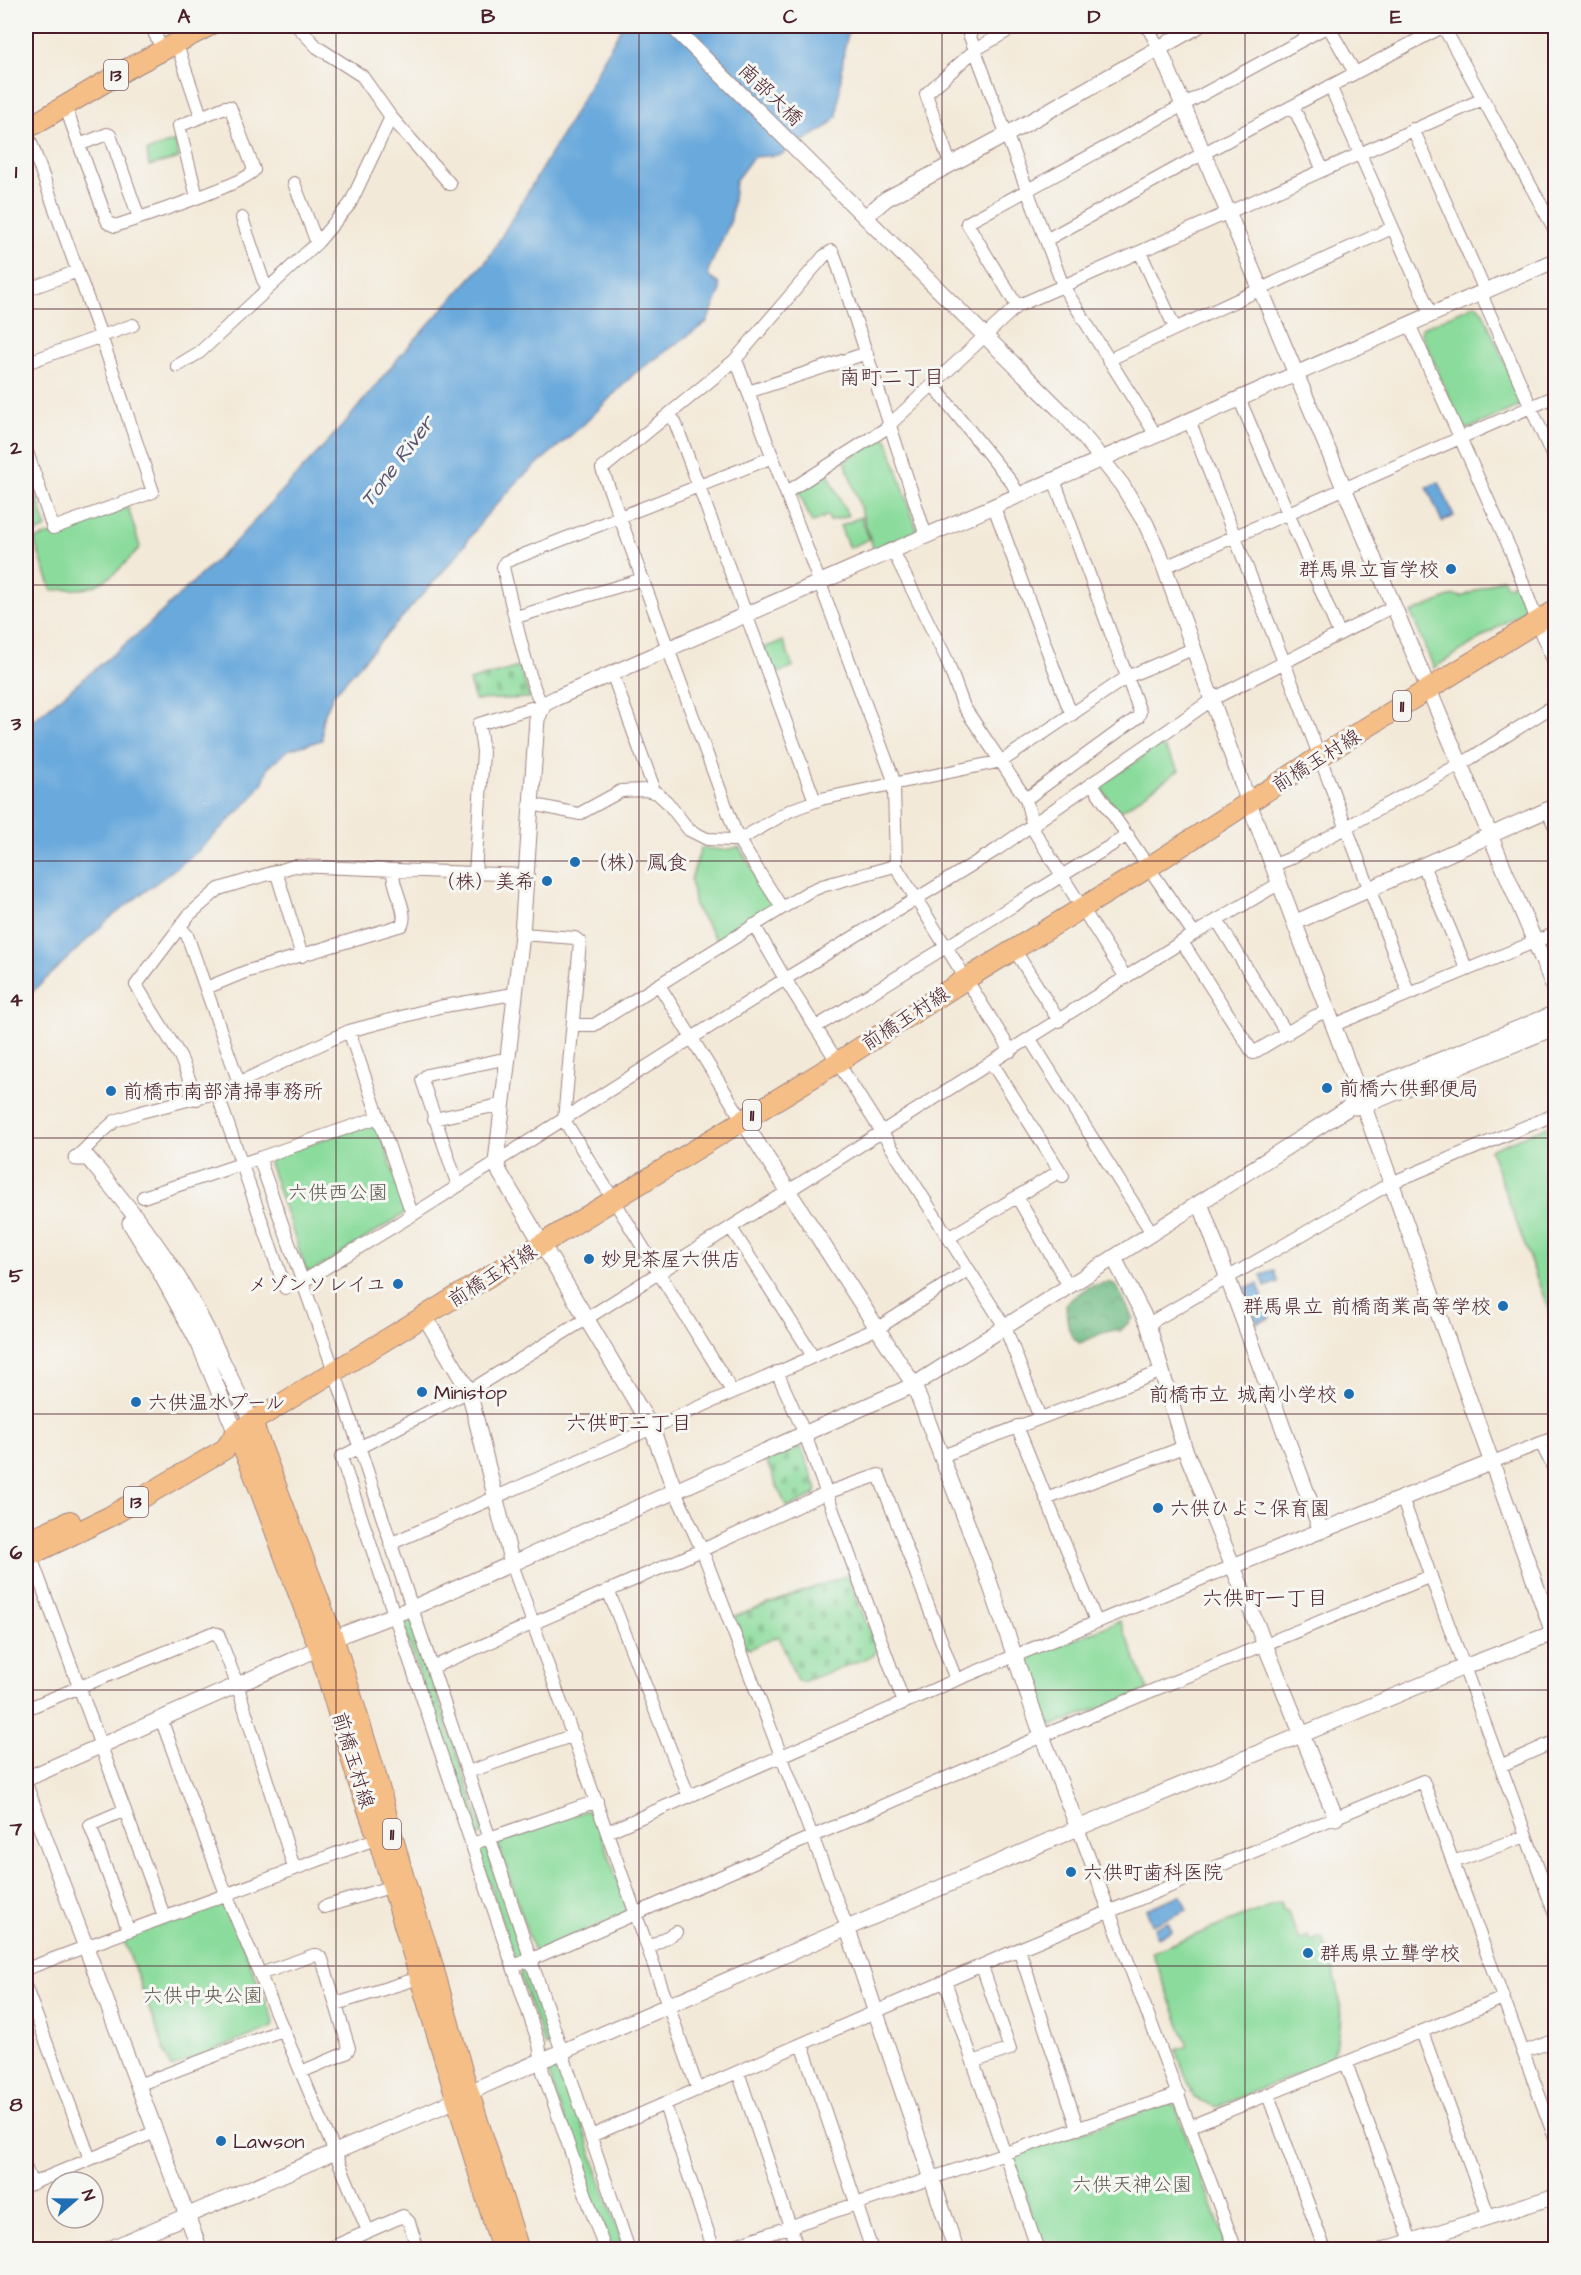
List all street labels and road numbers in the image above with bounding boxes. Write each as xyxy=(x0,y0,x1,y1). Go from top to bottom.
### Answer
street label: 南部大橋 xyxy=(732,57,809,133)
road number: 13 xyxy=(104,60,128,90)
road number: 11 xyxy=(1393,691,1411,721)
street label: 前橋玉村線 xyxy=(1267,722,1366,799)
street label: 前橋玉村線 xyxy=(856,980,955,1058)
road number: 11 xyxy=(743,1100,761,1130)
street label: 前橋玉村線 xyxy=(443,1237,542,1314)
road number: 13 xyxy=(124,1487,148,1517)
street label: 前橋玉村線 xyxy=(325,1708,381,1812)
road number: 11 xyxy=(383,1819,401,1849)

